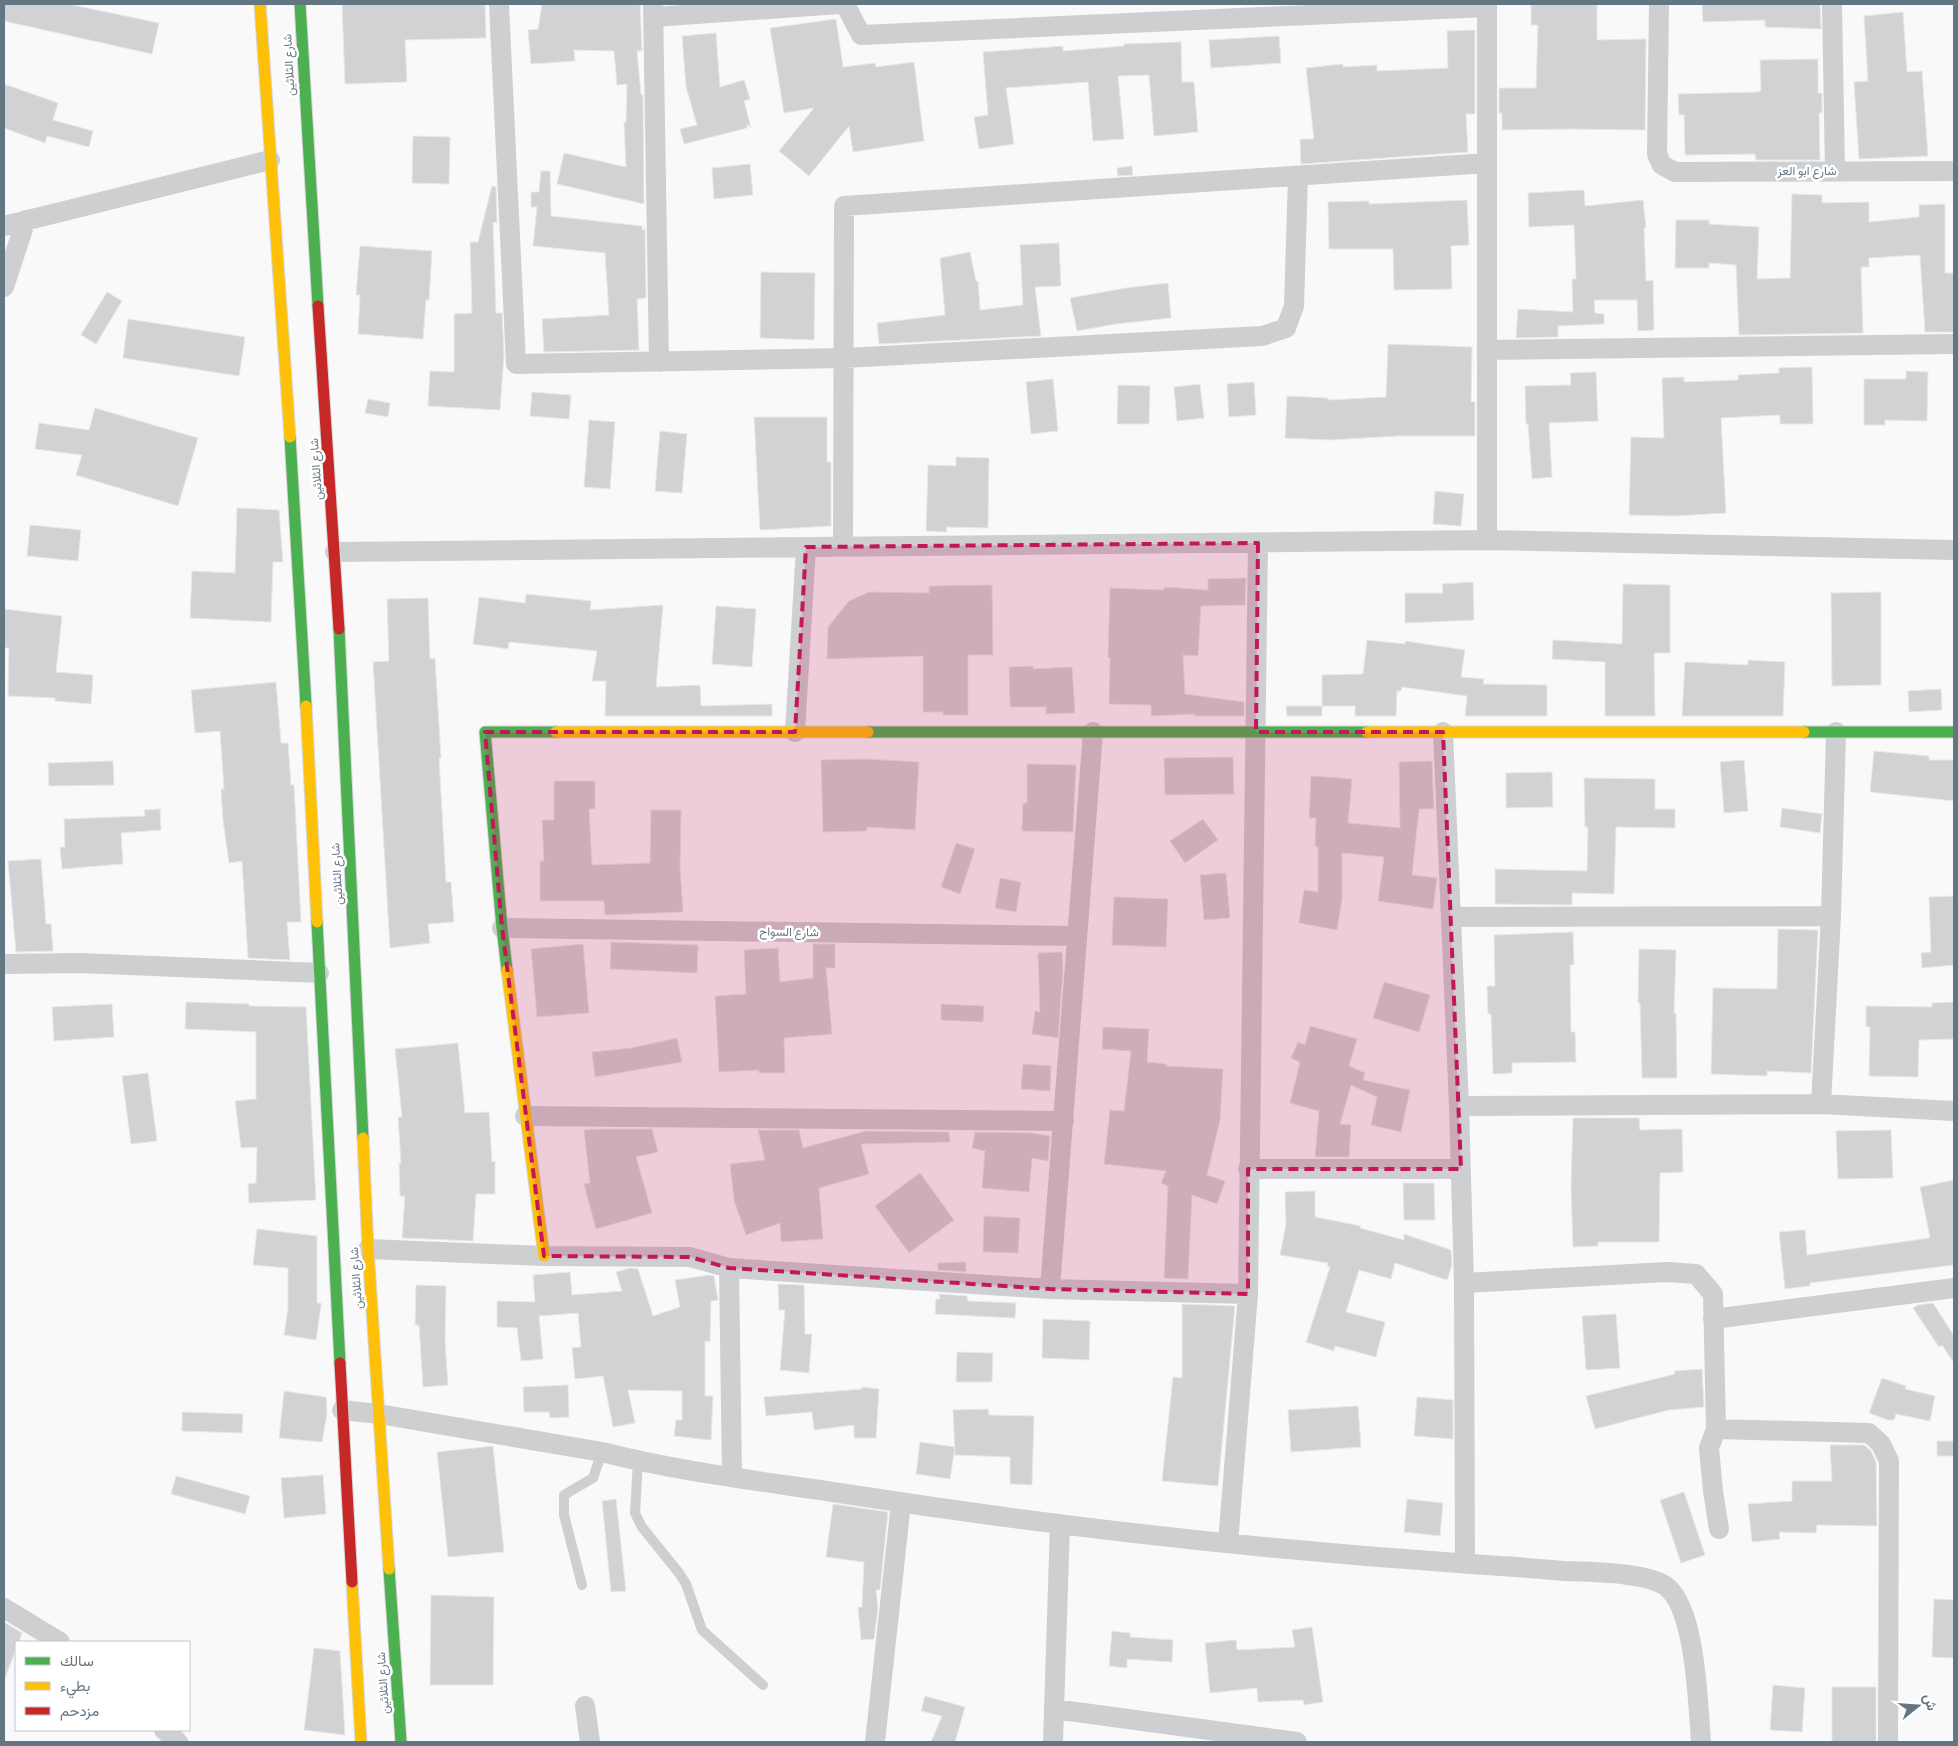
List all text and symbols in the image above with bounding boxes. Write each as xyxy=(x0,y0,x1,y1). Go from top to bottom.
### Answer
street label: شارع الثلاثين xyxy=(279,34,300,96)
street label: شارع ابو العز xyxy=(1776,163,1837,180)
street label: شارع الثلاثين xyxy=(306,437,327,500)
street label: شارع الثلاثين xyxy=(327,843,348,905)
street label: شارع السواح xyxy=(759,923,819,942)
street label: شارع الثلاثين xyxy=(346,1246,367,1309)
legend xyxy=(15,1641,190,1731)
text: سالك xyxy=(60,1650,94,1671)
street label: شارع الثلاثين xyxy=(373,1651,394,1714)
text: بطيء xyxy=(60,1675,90,1699)
north arrow xyxy=(1893,1681,1943,1731)
text: ش xyxy=(1919,1692,1942,1713)
text: مزدحم xyxy=(60,1700,99,1721)

